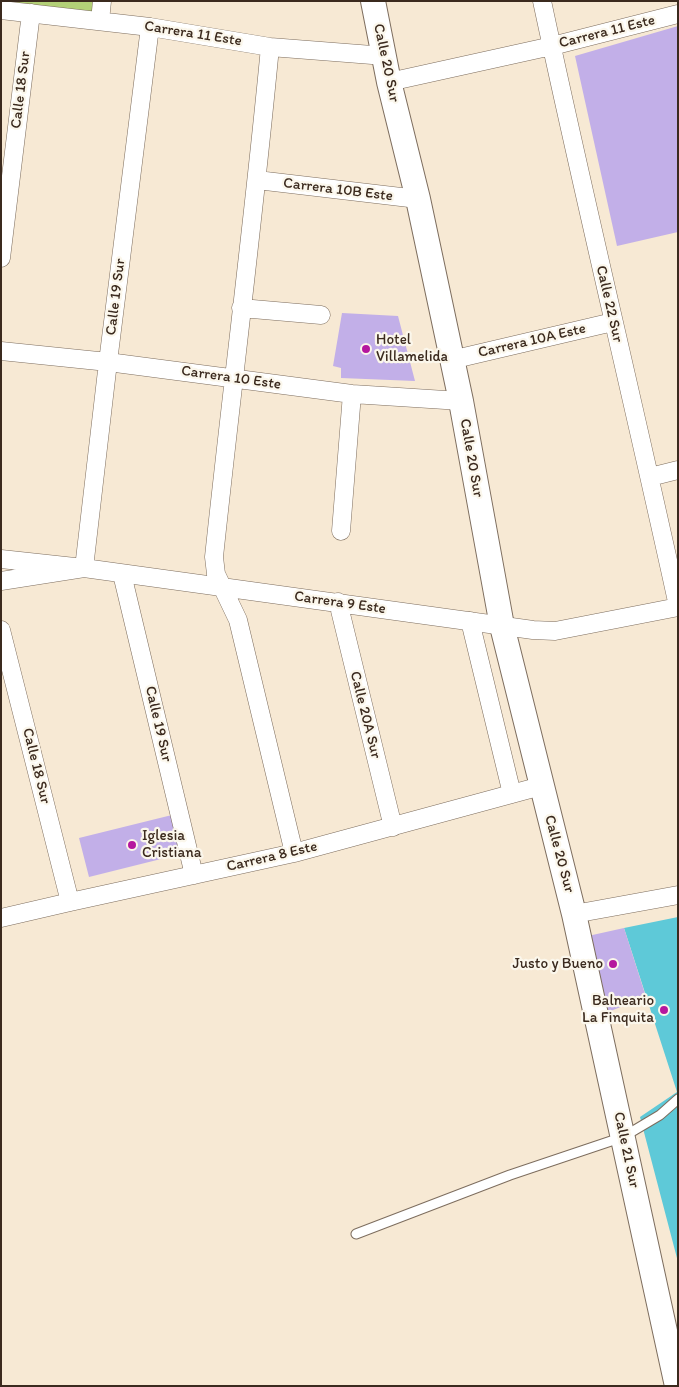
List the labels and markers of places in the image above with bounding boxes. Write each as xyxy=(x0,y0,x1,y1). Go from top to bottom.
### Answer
place label: Hotel Villamelida xyxy=(376,331,448,366)
marker: Hotel Villamelida xyxy=(360,343,372,355)
place label: Iglesia Cristiana xyxy=(142,827,202,862)
marker: Iglesia Cristiana xyxy=(126,839,138,851)
place label: Justo y Bueno xyxy=(513,955,603,973)
marker: Justo y Bueno xyxy=(607,958,619,970)
place label: Balneario La Finquita xyxy=(582,992,654,1027)
marker: Balneario La Finquita xyxy=(658,1004,670,1016)

